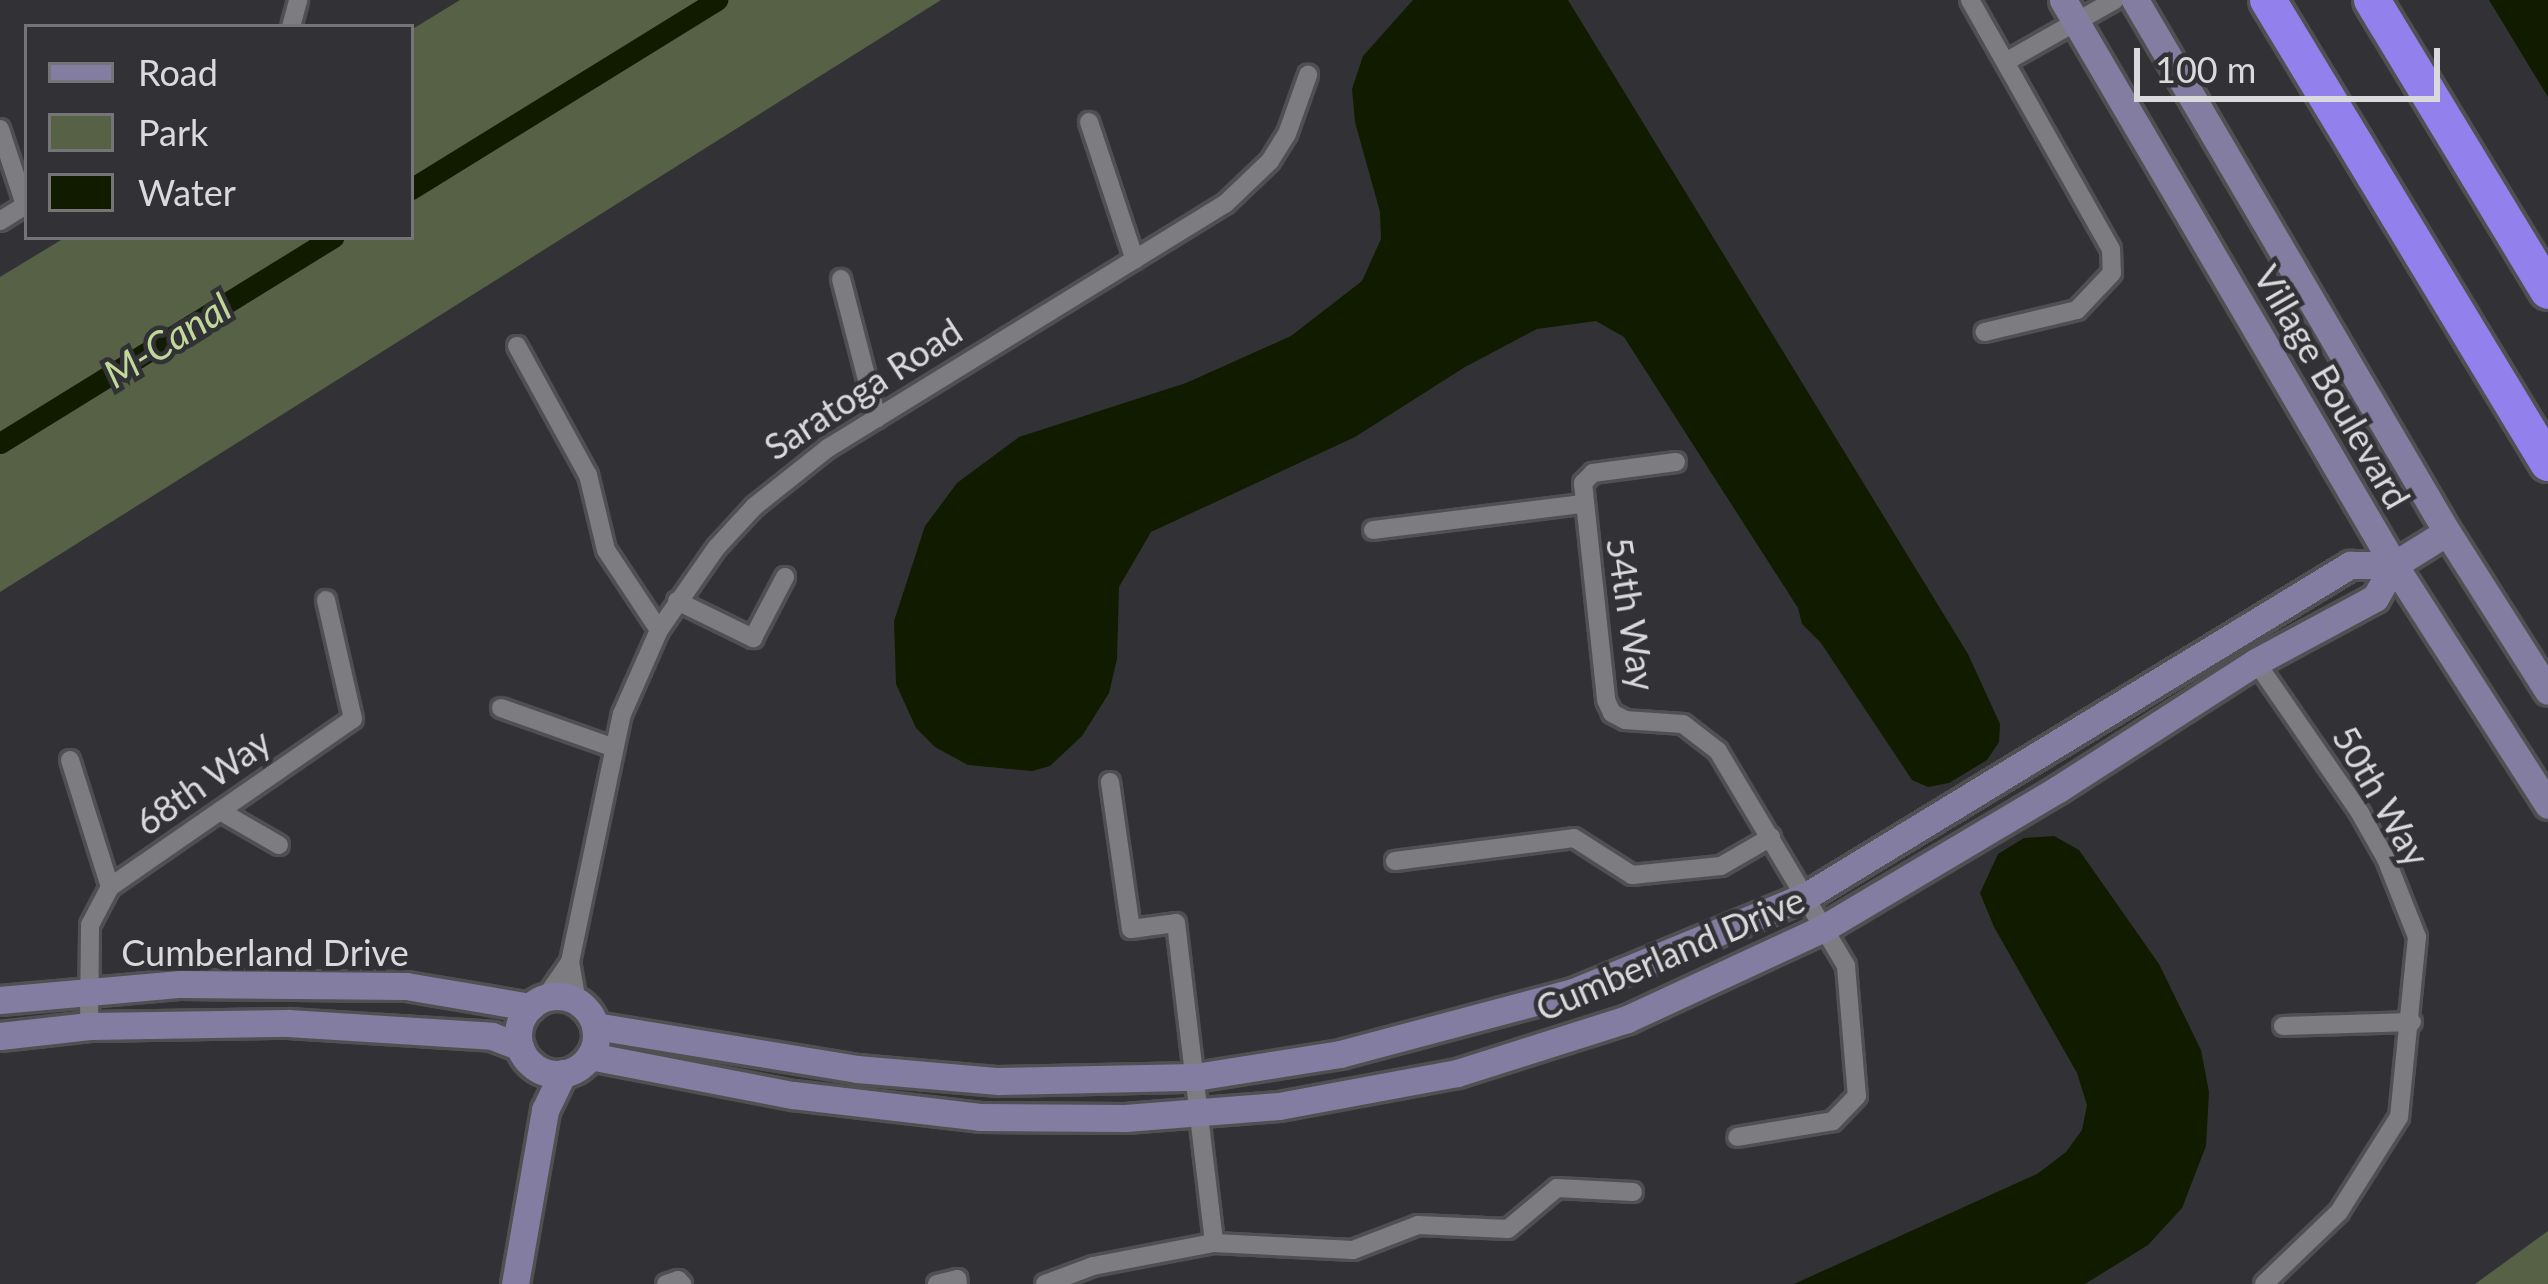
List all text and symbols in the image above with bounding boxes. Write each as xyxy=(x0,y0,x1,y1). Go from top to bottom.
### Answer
legend xyxy=(24,24,414,240)
scale bar xyxy=(2140,24,2446,98)
text: 100 m xyxy=(2155,47,2256,91)
text: Road xyxy=(138,50,218,94)
text: Park xyxy=(138,110,208,154)
text: Water xyxy=(138,170,236,214)
street label: Village Boulevard xyxy=(2245,258,2419,516)
water label: M-Canal xyxy=(95,283,239,397)
street label: Saratoga Road xyxy=(756,309,970,469)
street label: 54th Way xyxy=(1598,534,1664,694)
street label: 50th Way xyxy=(2323,718,2439,874)
street label: 68th Way xyxy=(127,720,279,844)
street label: Cumberland Drive xyxy=(1529,878,1811,1030)
street label: Cumberland Drive xyxy=(121,931,409,975)

